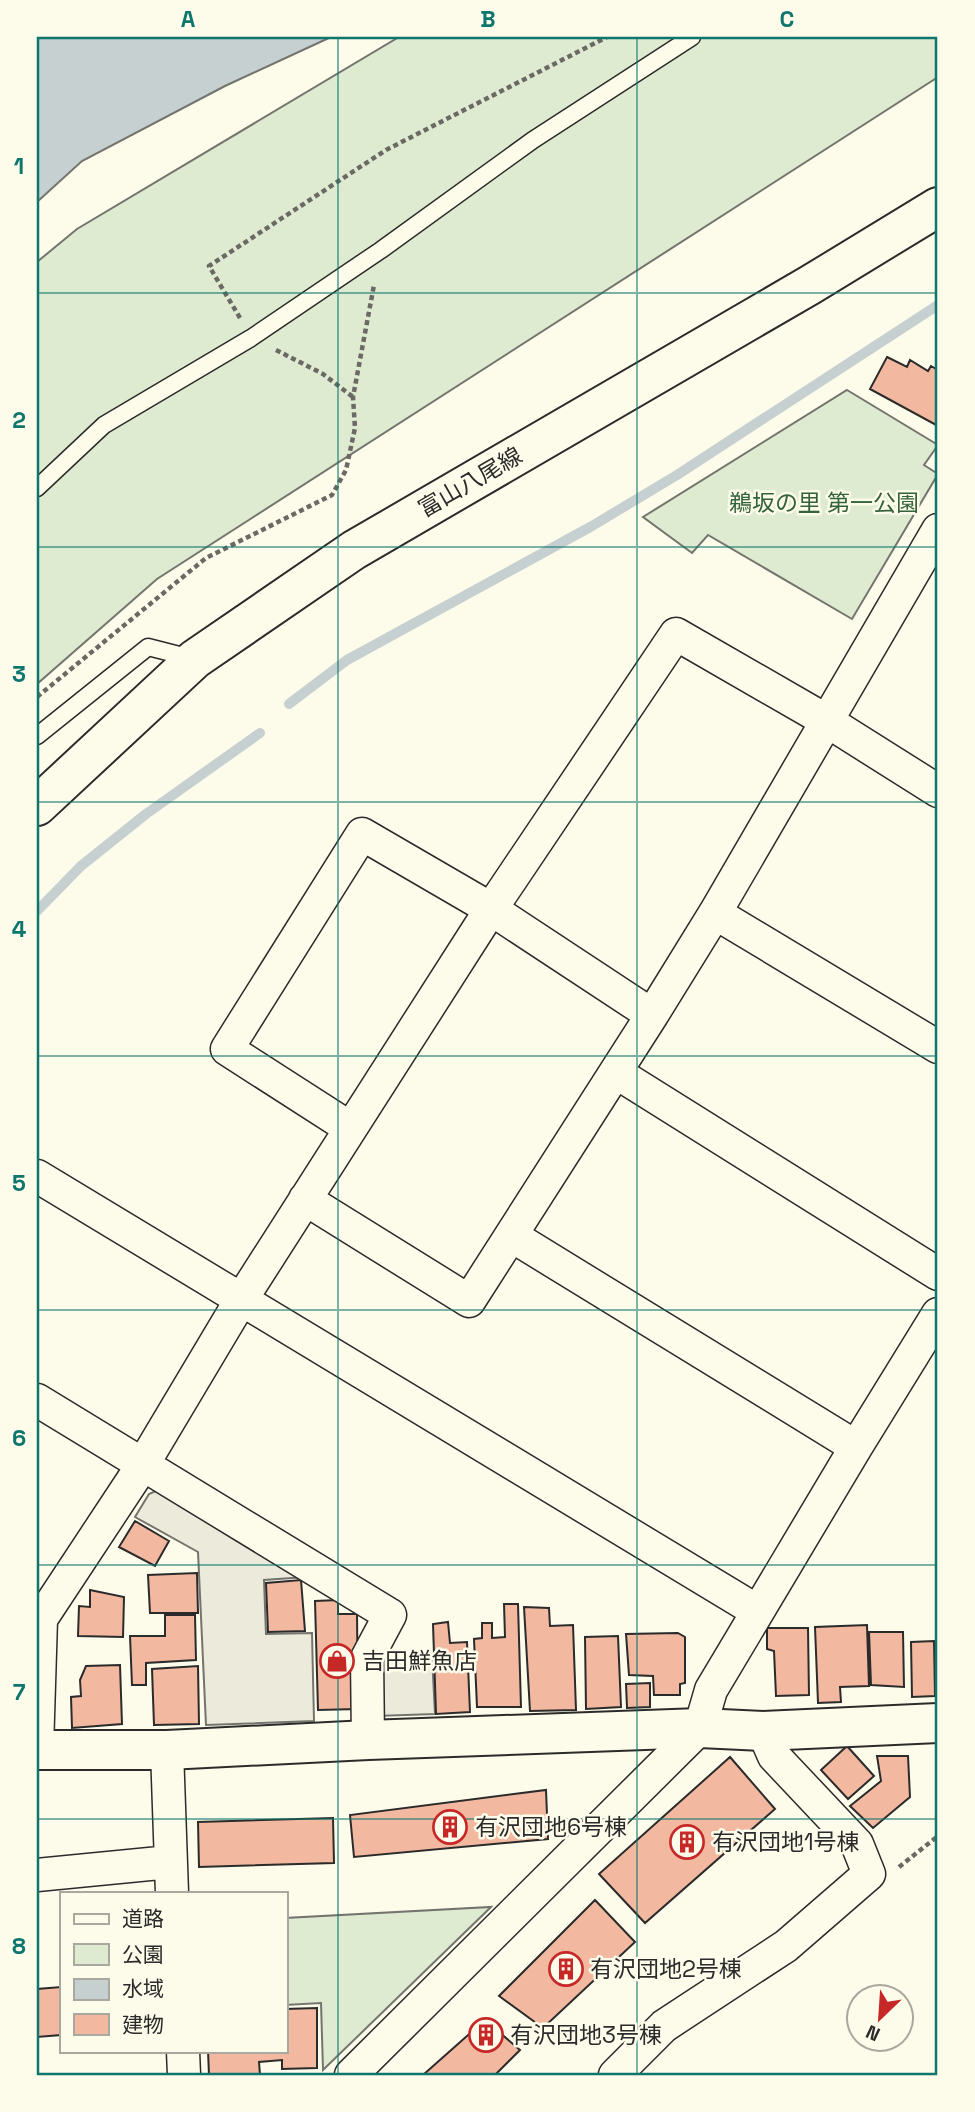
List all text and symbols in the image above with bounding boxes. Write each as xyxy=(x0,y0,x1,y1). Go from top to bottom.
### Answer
text: A xyxy=(181,4,196,34)
text: B xyxy=(480,4,496,34)
text: C xyxy=(780,4,794,34)
text: 1 xyxy=(14,151,24,181)
text: 2 xyxy=(12,405,26,435)
street label: 富山八尾線 xyxy=(413,440,527,524)
park label: 鵜坂の里 第一公園 xyxy=(729,488,919,518)
text: 3 xyxy=(12,659,26,689)
text: 4 xyxy=(12,914,27,944)
text: 5 xyxy=(12,1168,26,1198)
text: 6 xyxy=(12,1423,26,1453)
shop icon: 吉田鮮魚店 xyxy=(318,1642,356,1680)
place label: 吉田鮮魚店 xyxy=(362,1646,477,1676)
text: 7 xyxy=(13,1677,26,1707)
building icon: 有沢団地6号棟 xyxy=(431,1808,469,1846)
place label: 有沢団地6号棟 xyxy=(475,1812,627,1842)
building icon: 有沢団地1号棟 xyxy=(668,1823,706,1861)
place label: 有沢団地1号棟 xyxy=(712,1827,860,1857)
legend xyxy=(60,1892,287,2052)
text: 道路 xyxy=(122,1905,164,1932)
text: 8 xyxy=(12,1931,26,1961)
text: 公園 xyxy=(122,1941,164,1968)
building icon: 有沢団地2号棟 xyxy=(547,1950,585,1988)
place label: 有沢団地2号棟 xyxy=(590,1954,742,1984)
text: 水域 xyxy=(122,1975,164,2002)
north arrow xyxy=(846,1982,916,2052)
text: 建物 xyxy=(122,2011,164,2038)
building icon: 有沢団地3号棟 xyxy=(467,2016,505,2054)
text: N xyxy=(862,2019,884,2047)
place label: 有沢団地3号棟 xyxy=(510,2020,662,2050)

